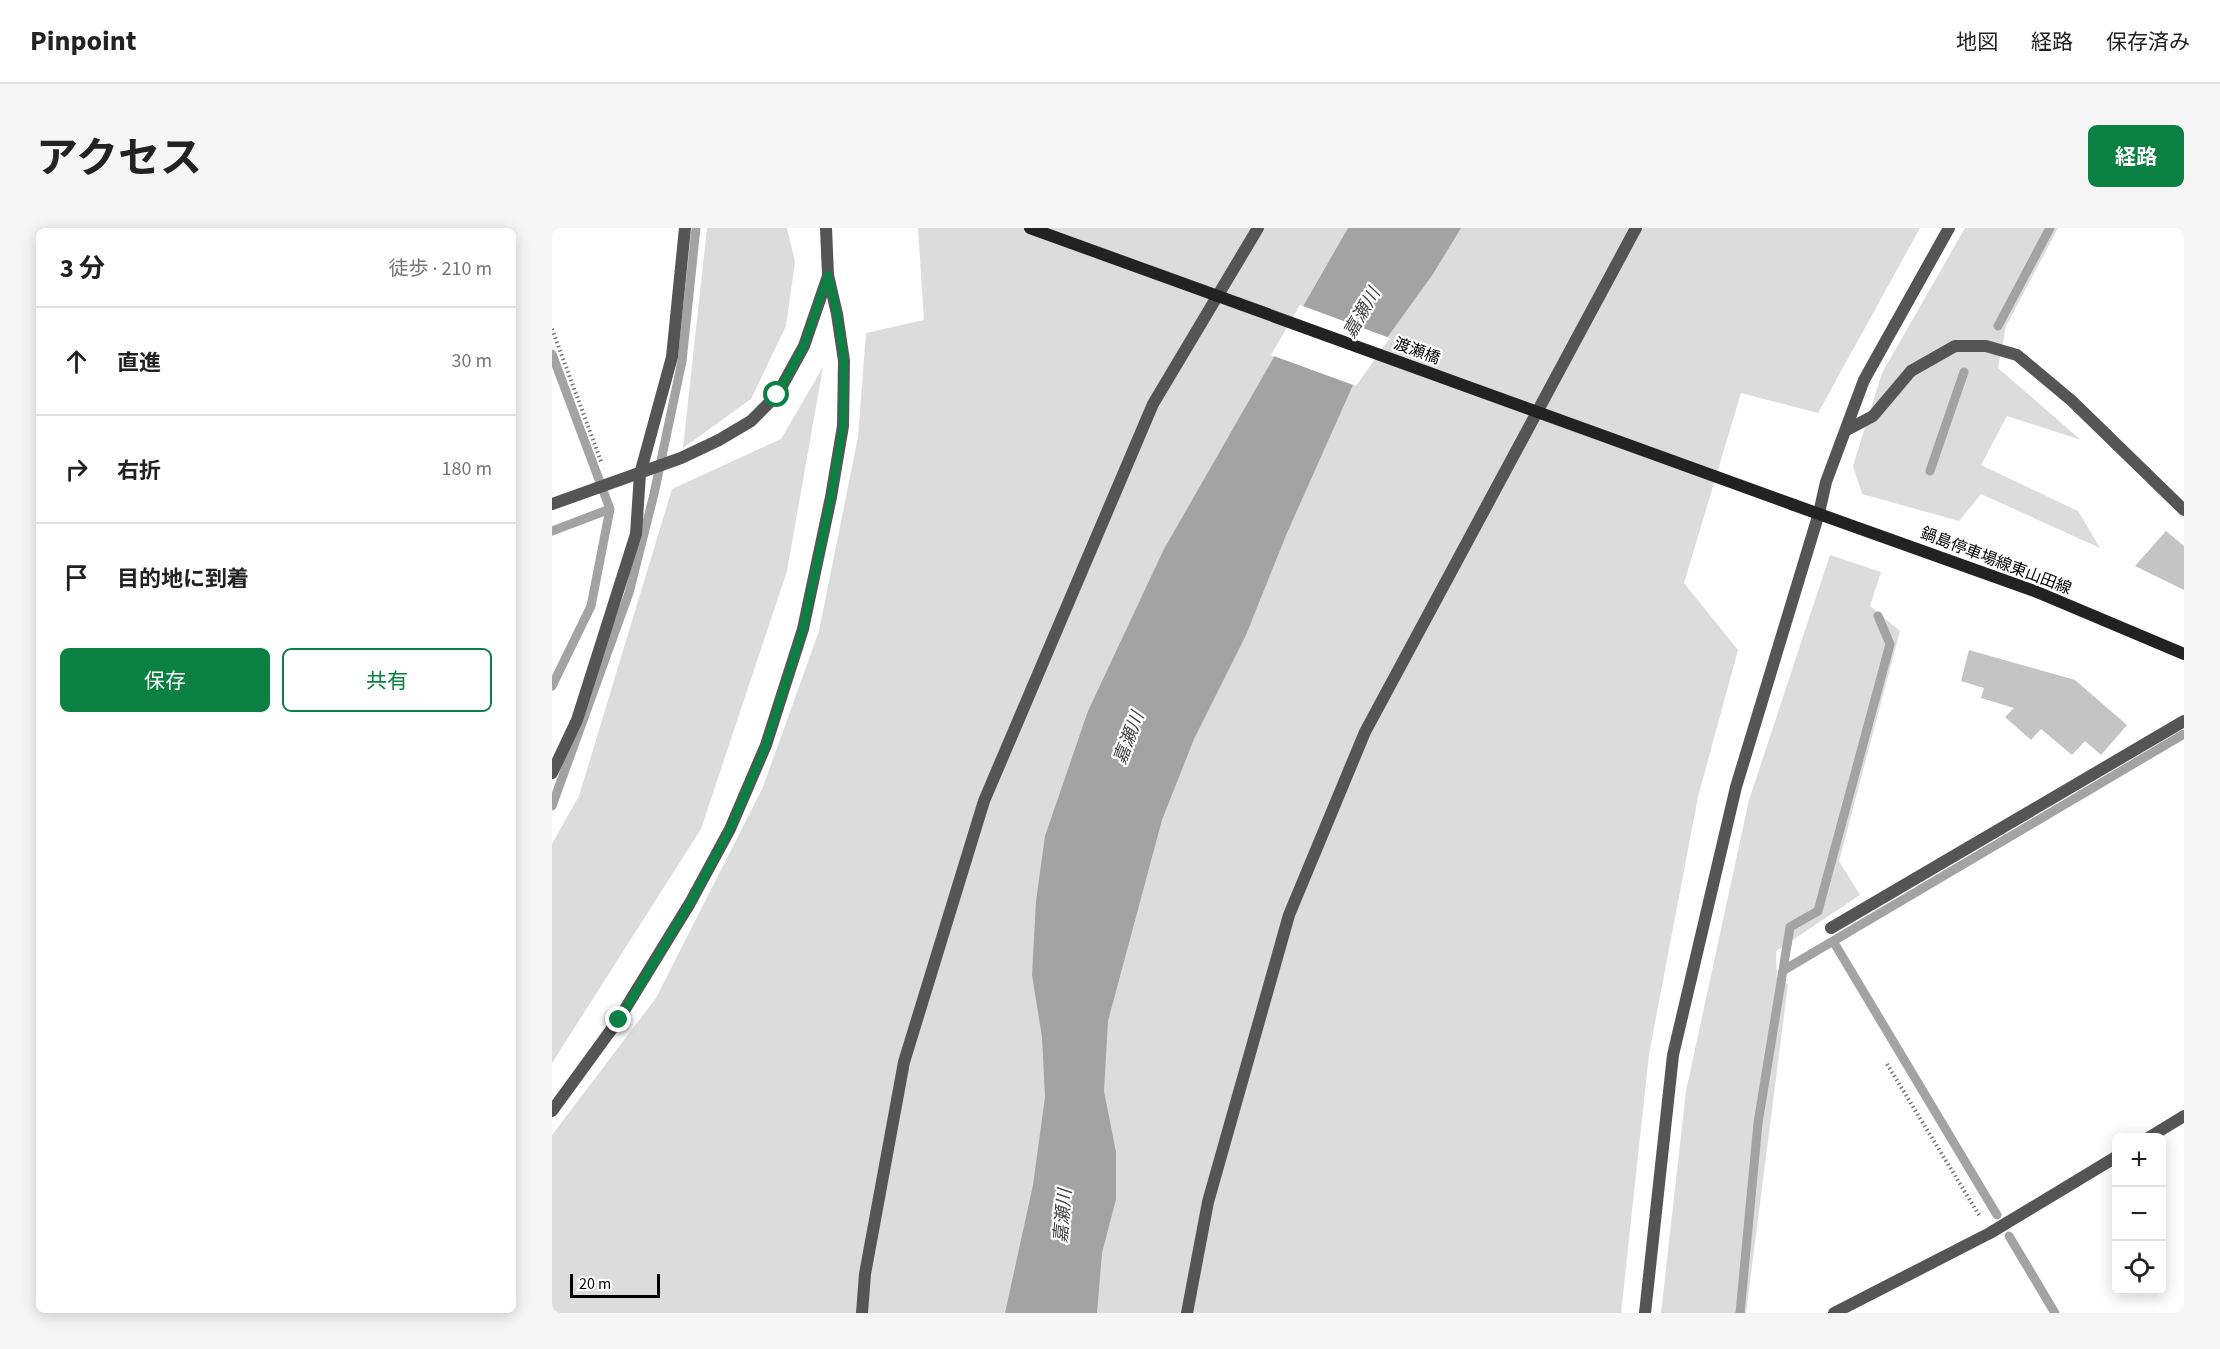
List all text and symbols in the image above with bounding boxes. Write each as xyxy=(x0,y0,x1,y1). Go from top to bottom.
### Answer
text: Pinpoint xyxy=(30,21,137,61)
text: 地図 xyxy=(1956,27,1998,57)
text: 経路 xyxy=(2031,27,2073,57)
text: 保存済み xyxy=(2106,27,2190,57)
button: 経路 xyxy=(2088,125,2184,187)
text: アクセス xyxy=(36,129,202,189)
text: 3 分 xyxy=(60,250,105,287)
text: 徒歩 · 210 m xyxy=(389,255,492,283)
water label: 嘉瀬川 xyxy=(1338,282,1387,343)
street label: 渡瀬橋 xyxy=(1391,332,1443,370)
icon: ahead xyxy=(60,345,93,378)
text: 直進 xyxy=(117,347,161,379)
text: 30 m xyxy=(452,347,492,375)
route start xyxy=(763,381,789,407)
icon: right xyxy=(60,453,93,486)
text: 右折 xyxy=(117,455,161,487)
text: 180 m xyxy=(442,455,492,483)
street label: 鍋島停車場線東山田線 xyxy=(1917,522,2075,600)
icon: arrive xyxy=(60,561,93,594)
text: 目的地に到着 xyxy=(117,563,249,595)
button: 保存 xyxy=(60,648,270,712)
button: 共有 xyxy=(282,648,492,712)
water label: 嘉瀬川 xyxy=(1108,706,1151,768)
route end xyxy=(605,1006,631,1032)
map controls xyxy=(2112,1133,2166,1295)
button: + xyxy=(2112,1133,2166,1187)
water label: 嘉瀬川 xyxy=(1048,1186,1078,1244)
button: − xyxy=(2112,1187,2166,1241)
button: locate xyxy=(2112,1241,2166,1295)
scale bar xyxy=(570,1271,660,1298)
text: 20 m xyxy=(579,1273,611,1295)

